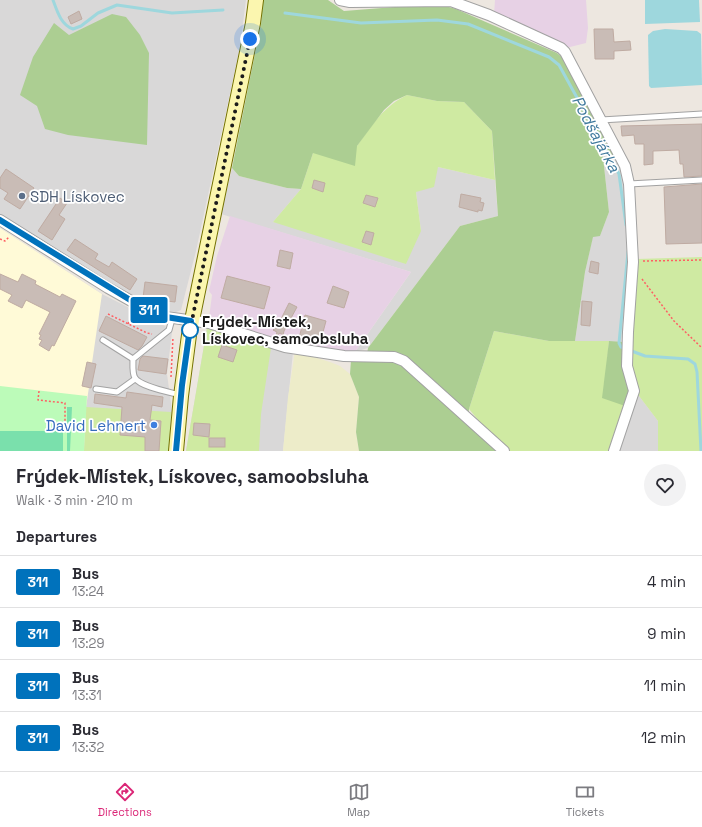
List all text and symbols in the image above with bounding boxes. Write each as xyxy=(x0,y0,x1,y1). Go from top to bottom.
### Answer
your location xyxy=(240,29,260,49)
water label: Podšajárka xyxy=(567,92,625,177)
place label: SDH Lískovec xyxy=(30,187,125,206)
marker: SDH Lískovec xyxy=(17,191,27,201)
line badge: 311 xyxy=(126,297,172,323)
text: 311 xyxy=(139,301,159,319)
place label: Frýdek-Místek, Lískovec, samoobsluha xyxy=(202,312,369,348)
marker: Frýdek-Místek, Lískovec, samoobsluha xyxy=(181,321,199,339)
place label: David Lehnert xyxy=(46,416,146,435)
marker: David Lehnert xyxy=(149,420,159,430)
text: Frýdek-Místek, Lískovec, samoobsluha xyxy=(16,464,369,489)
button: heart xyxy=(644,464,686,506)
text: Walk · 3 min · 210 m xyxy=(16,492,133,509)
text: Departures xyxy=(16,527,97,546)
text: Bus xyxy=(72,564,99,583)
text: 4 min xyxy=(647,572,686,591)
text: 311 xyxy=(28,573,48,591)
text: 13:24 xyxy=(72,583,104,600)
text: Bus xyxy=(72,616,99,635)
text: 9 min xyxy=(647,624,686,643)
text: 311 xyxy=(28,625,48,643)
text: 13:29 xyxy=(72,635,104,652)
text: Bus xyxy=(72,668,99,687)
text: 11 min xyxy=(644,676,686,695)
text: 311 xyxy=(28,677,48,695)
text: 13:31 xyxy=(72,687,102,704)
text: Bus xyxy=(72,720,99,739)
text: 12 min xyxy=(641,728,686,747)
text: 311 xyxy=(28,729,48,747)
text: 13:32 xyxy=(72,739,104,756)
tab: Directions xyxy=(98,781,152,819)
tab: Map xyxy=(347,781,370,819)
tab: Tickets xyxy=(566,781,604,819)

